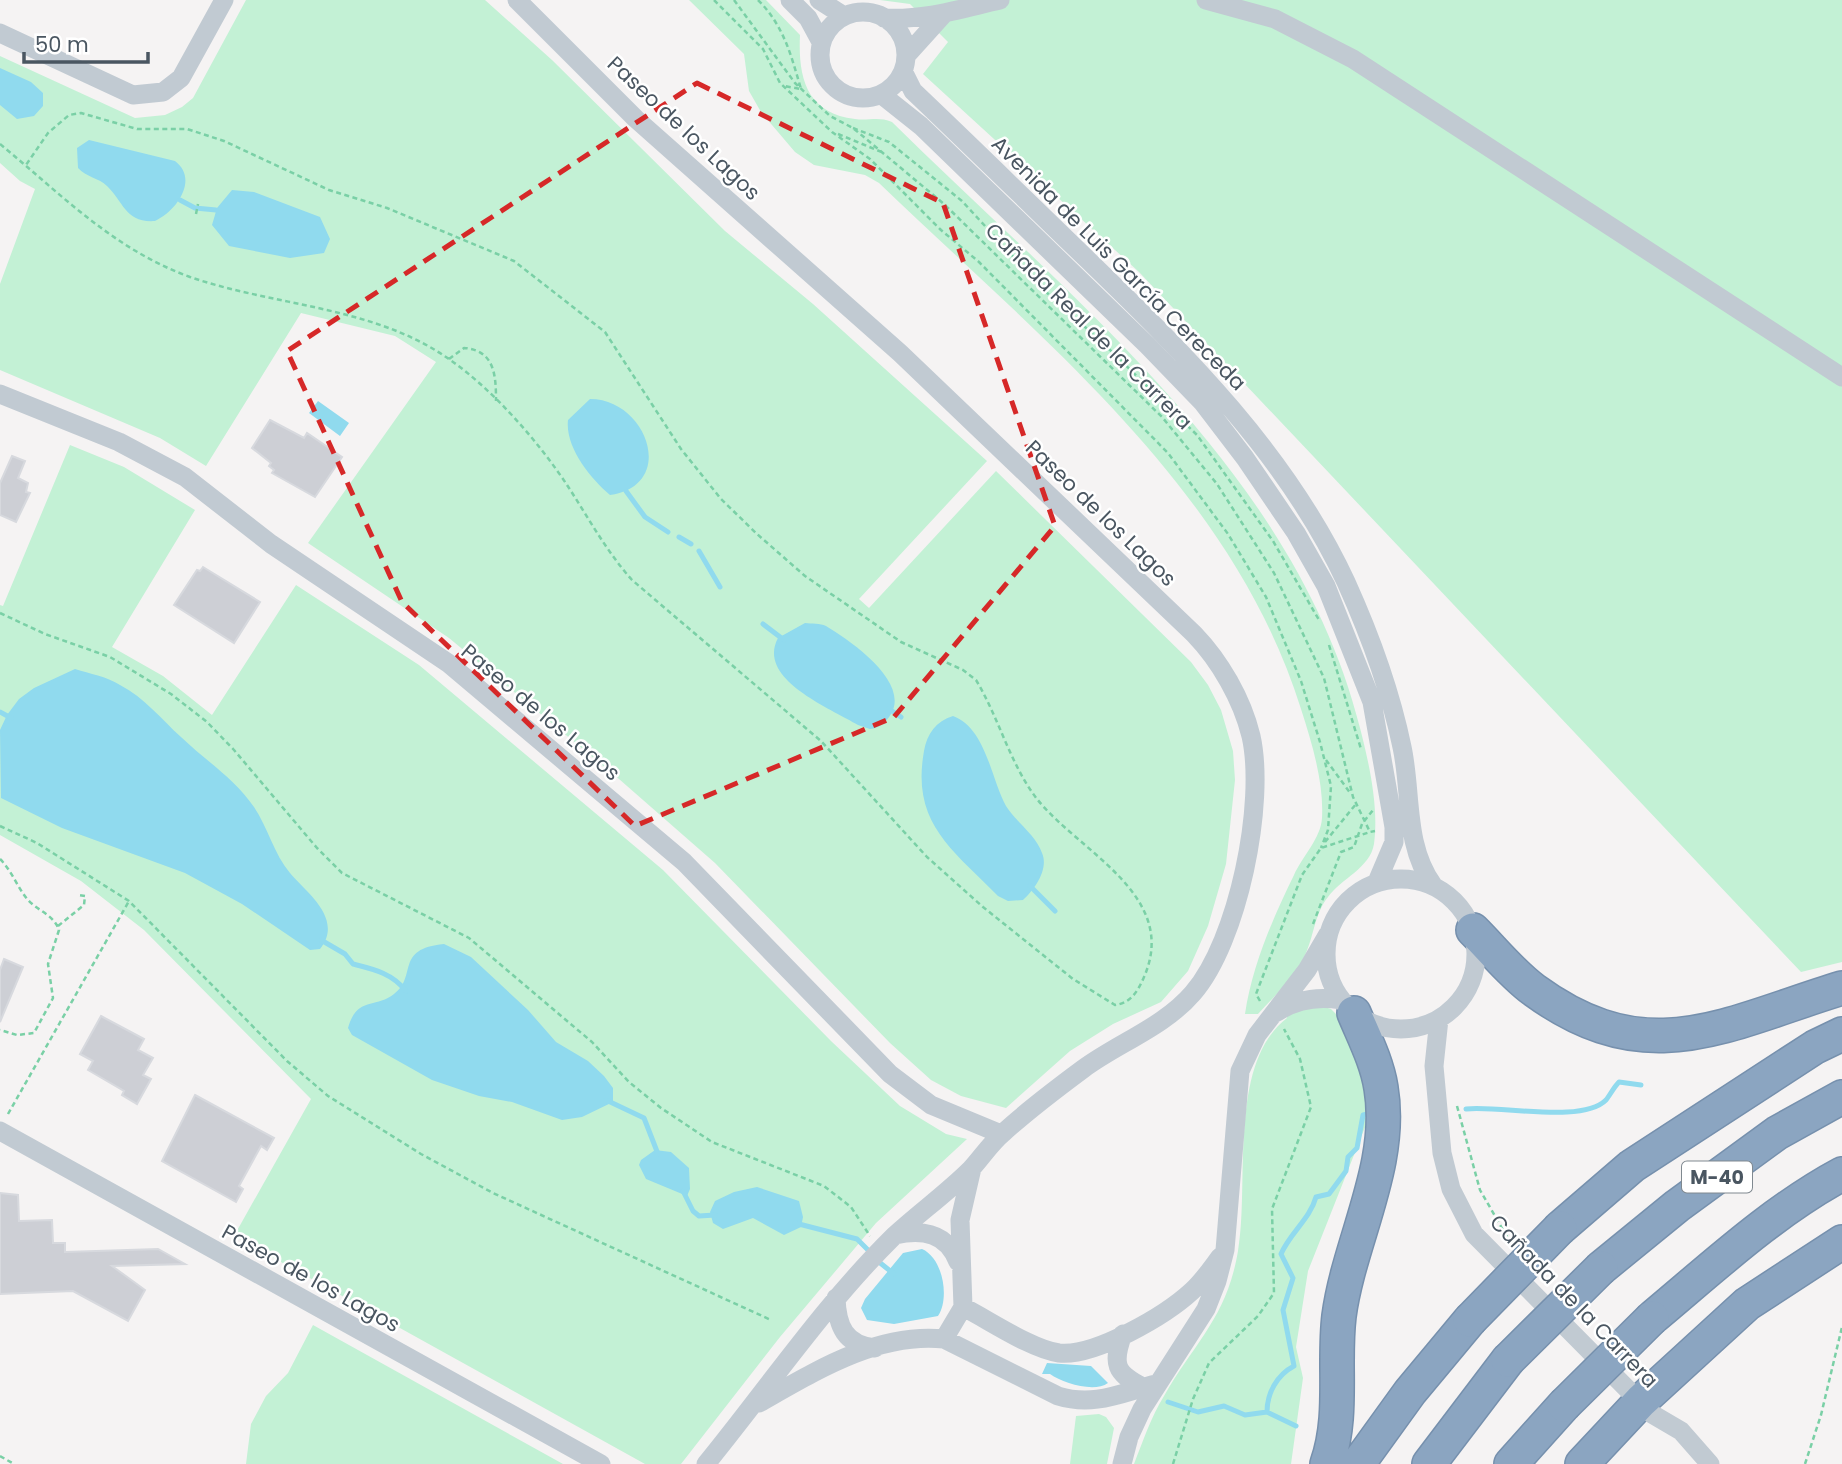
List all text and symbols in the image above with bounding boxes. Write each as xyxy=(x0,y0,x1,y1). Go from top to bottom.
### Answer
scale bar xyxy=(24,21,149,65)
text: 50 m xyxy=(35,30,89,59)
street label: Paseo de los Lagos xyxy=(601,49,767,207)
street label: Avenida de Luis García Cereceda xyxy=(985,129,1253,397)
street label: Cañada Real de la Carrera xyxy=(979,216,1199,436)
street label: Paseo de los Lagos xyxy=(1019,433,1183,593)
street label: Paseo de los Lagos xyxy=(455,637,627,787)
road number: M-40 xyxy=(1682,1162,1752,1192)
street label: Cañada de la Carrera xyxy=(1483,1208,1665,1394)
street label: Paseo de los Lagos xyxy=(217,1217,405,1339)

